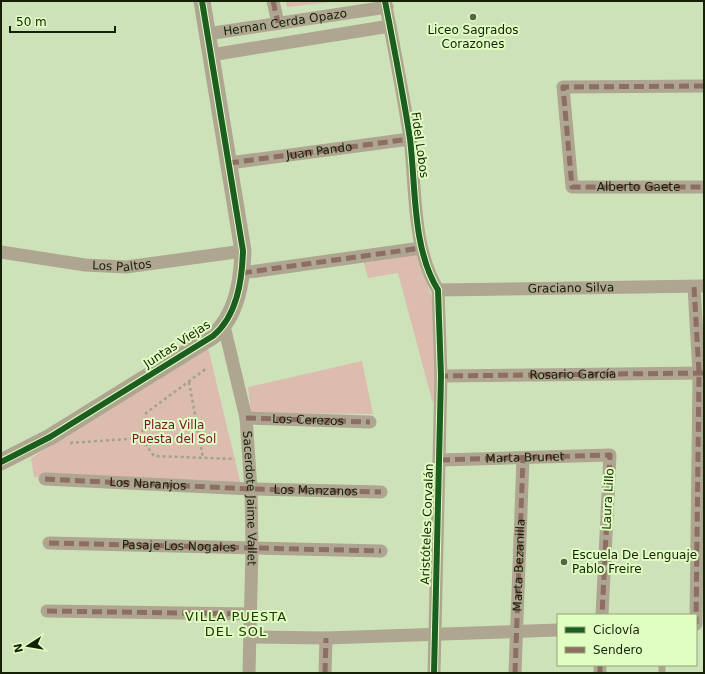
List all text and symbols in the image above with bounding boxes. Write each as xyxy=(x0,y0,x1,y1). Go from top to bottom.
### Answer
street label: Hernan Cerda Opazo xyxy=(222,6,348,38)
scale bar xyxy=(10,8,115,34)
marker: Liceo Sagrados Corazones xyxy=(468,12,478,22)
text: 50 m xyxy=(16,15,47,29)
place label: Liceo Sagrados Corazones xyxy=(427,23,519,51)
street label: Fidel Lobos xyxy=(408,111,432,179)
street label: Juan Pando xyxy=(284,140,353,162)
street label: Alberto Gaete xyxy=(597,180,680,194)
street label: Los Paltos xyxy=(92,257,152,274)
street label: Graciano Silva xyxy=(528,280,614,296)
street label: Juntas Viejas xyxy=(140,317,213,371)
street label: Rosario García xyxy=(529,367,617,382)
street label: Los Cerezos xyxy=(272,412,344,428)
park label: Plaza Villa Puesta del Sol xyxy=(132,418,216,446)
street label: Sacerdote Jaime Vallet xyxy=(240,430,259,566)
street label: Marta Brunet xyxy=(485,449,565,466)
street label: Aristóteles Corvalán xyxy=(418,463,436,585)
street label: Laura Lillo xyxy=(599,468,617,530)
street label: Los Naranjos xyxy=(109,475,187,493)
street label: Los Manzanos xyxy=(274,483,358,498)
street label: Marta Bezanilla xyxy=(510,518,528,612)
street label: Pasaje Los Nogales xyxy=(122,538,236,555)
place label: Escuela De Lenguaje Pablo Freire xyxy=(572,548,697,576)
marker: Escuela De Lenguaje Pablo Freire xyxy=(559,557,569,567)
district label: VILLA PUESTA DEL SOL xyxy=(185,609,287,639)
legend xyxy=(557,614,697,666)
text: Ciclovía xyxy=(593,623,640,637)
north arrow xyxy=(8,626,48,666)
text: N xyxy=(11,642,26,654)
text: Sendero xyxy=(593,643,643,657)

